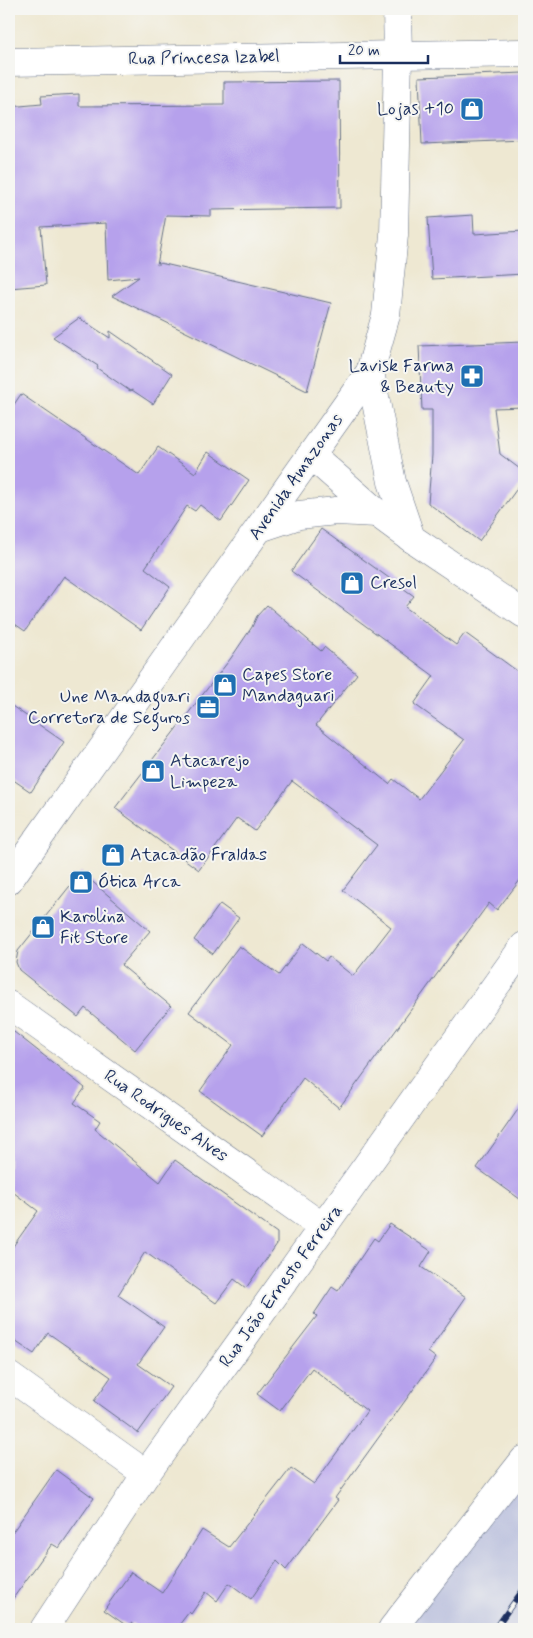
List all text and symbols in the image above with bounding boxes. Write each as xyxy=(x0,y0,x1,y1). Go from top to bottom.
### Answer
scale bar xyxy=(340,32,428,64)
text: 20 m xyxy=(348,41,380,61)
street label: Rua Princesa Izabel xyxy=(128,45,280,71)
shop icon: Lojas +10 xyxy=(459,96,485,122)
place label: Lojas +10 xyxy=(377,97,454,121)
place label: Lavisk Farma & Beauty xyxy=(349,354,454,399)
pharmacy icon: Lavisk Farma & Beauty xyxy=(459,363,485,389)
street label: Avenida Amazonas xyxy=(243,409,349,545)
shop icon: Cresol xyxy=(339,570,365,596)
place label: Cresol xyxy=(370,571,417,595)
place label: Capes Store Mandaguari xyxy=(242,663,334,708)
shop icon: Capes Store Mandaguari xyxy=(212,672,238,698)
place label: Une Mandaguari Corretora de Seguros xyxy=(28,685,190,732)
office icon: Une Mandaguari Corretora de Seguros xyxy=(195,694,221,720)
place label: Atacarejo Limpeza xyxy=(170,749,249,794)
shop icon: Atacarejo Limpeza xyxy=(140,758,166,784)
shop icon: Atacadão Fraldas xyxy=(100,842,126,868)
place label: Atacadão Fraldas xyxy=(130,843,267,867)
shop icon: Ótica Arca xyxy=(68,869,94,895)
place label: Ótica Arca xyxy=(98,870,181,894)
place label: Karolina Fit Store xyxy=(60,905,128,950)
shop icon: Karolina Fit Store xyxy=(30,914,56,940)
street label: Rua Rodrigues Alves xyxy=(99,1064,233,1168)
street label: Rua João Ernesto Ferreira xyxy=(214,1200,348,1372)

